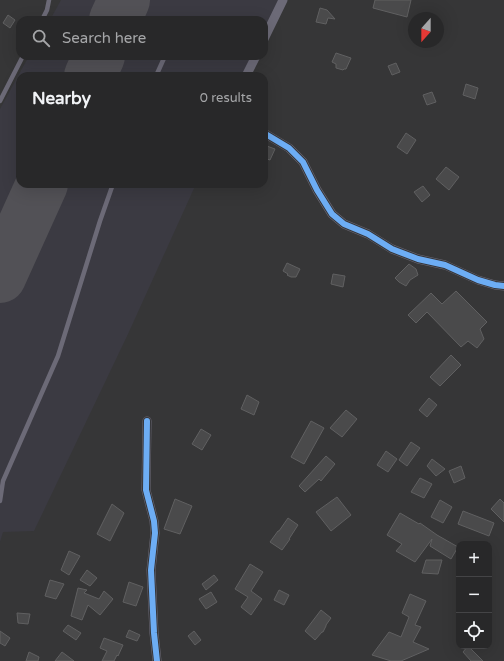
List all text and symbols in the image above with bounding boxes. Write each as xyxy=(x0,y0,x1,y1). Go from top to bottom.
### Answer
north arrow xyxy=(408,12,444,48)
search box xyxy=(16,16,268,60)
icon: search xyxy=(30,27,52,49)
text: Search here xyxy=(62,29,146,47)
text: Nearby xyxy=(32,88,91,109)
text: 0 results xyxy=(200,90,252,106)
map controls xyxy=(456,541,492,649)
button: + xyxy=(456,541,492,577)
button: − xyxy=(456,577,492,613)
button: locate xyxy=(456,613,492,649)

